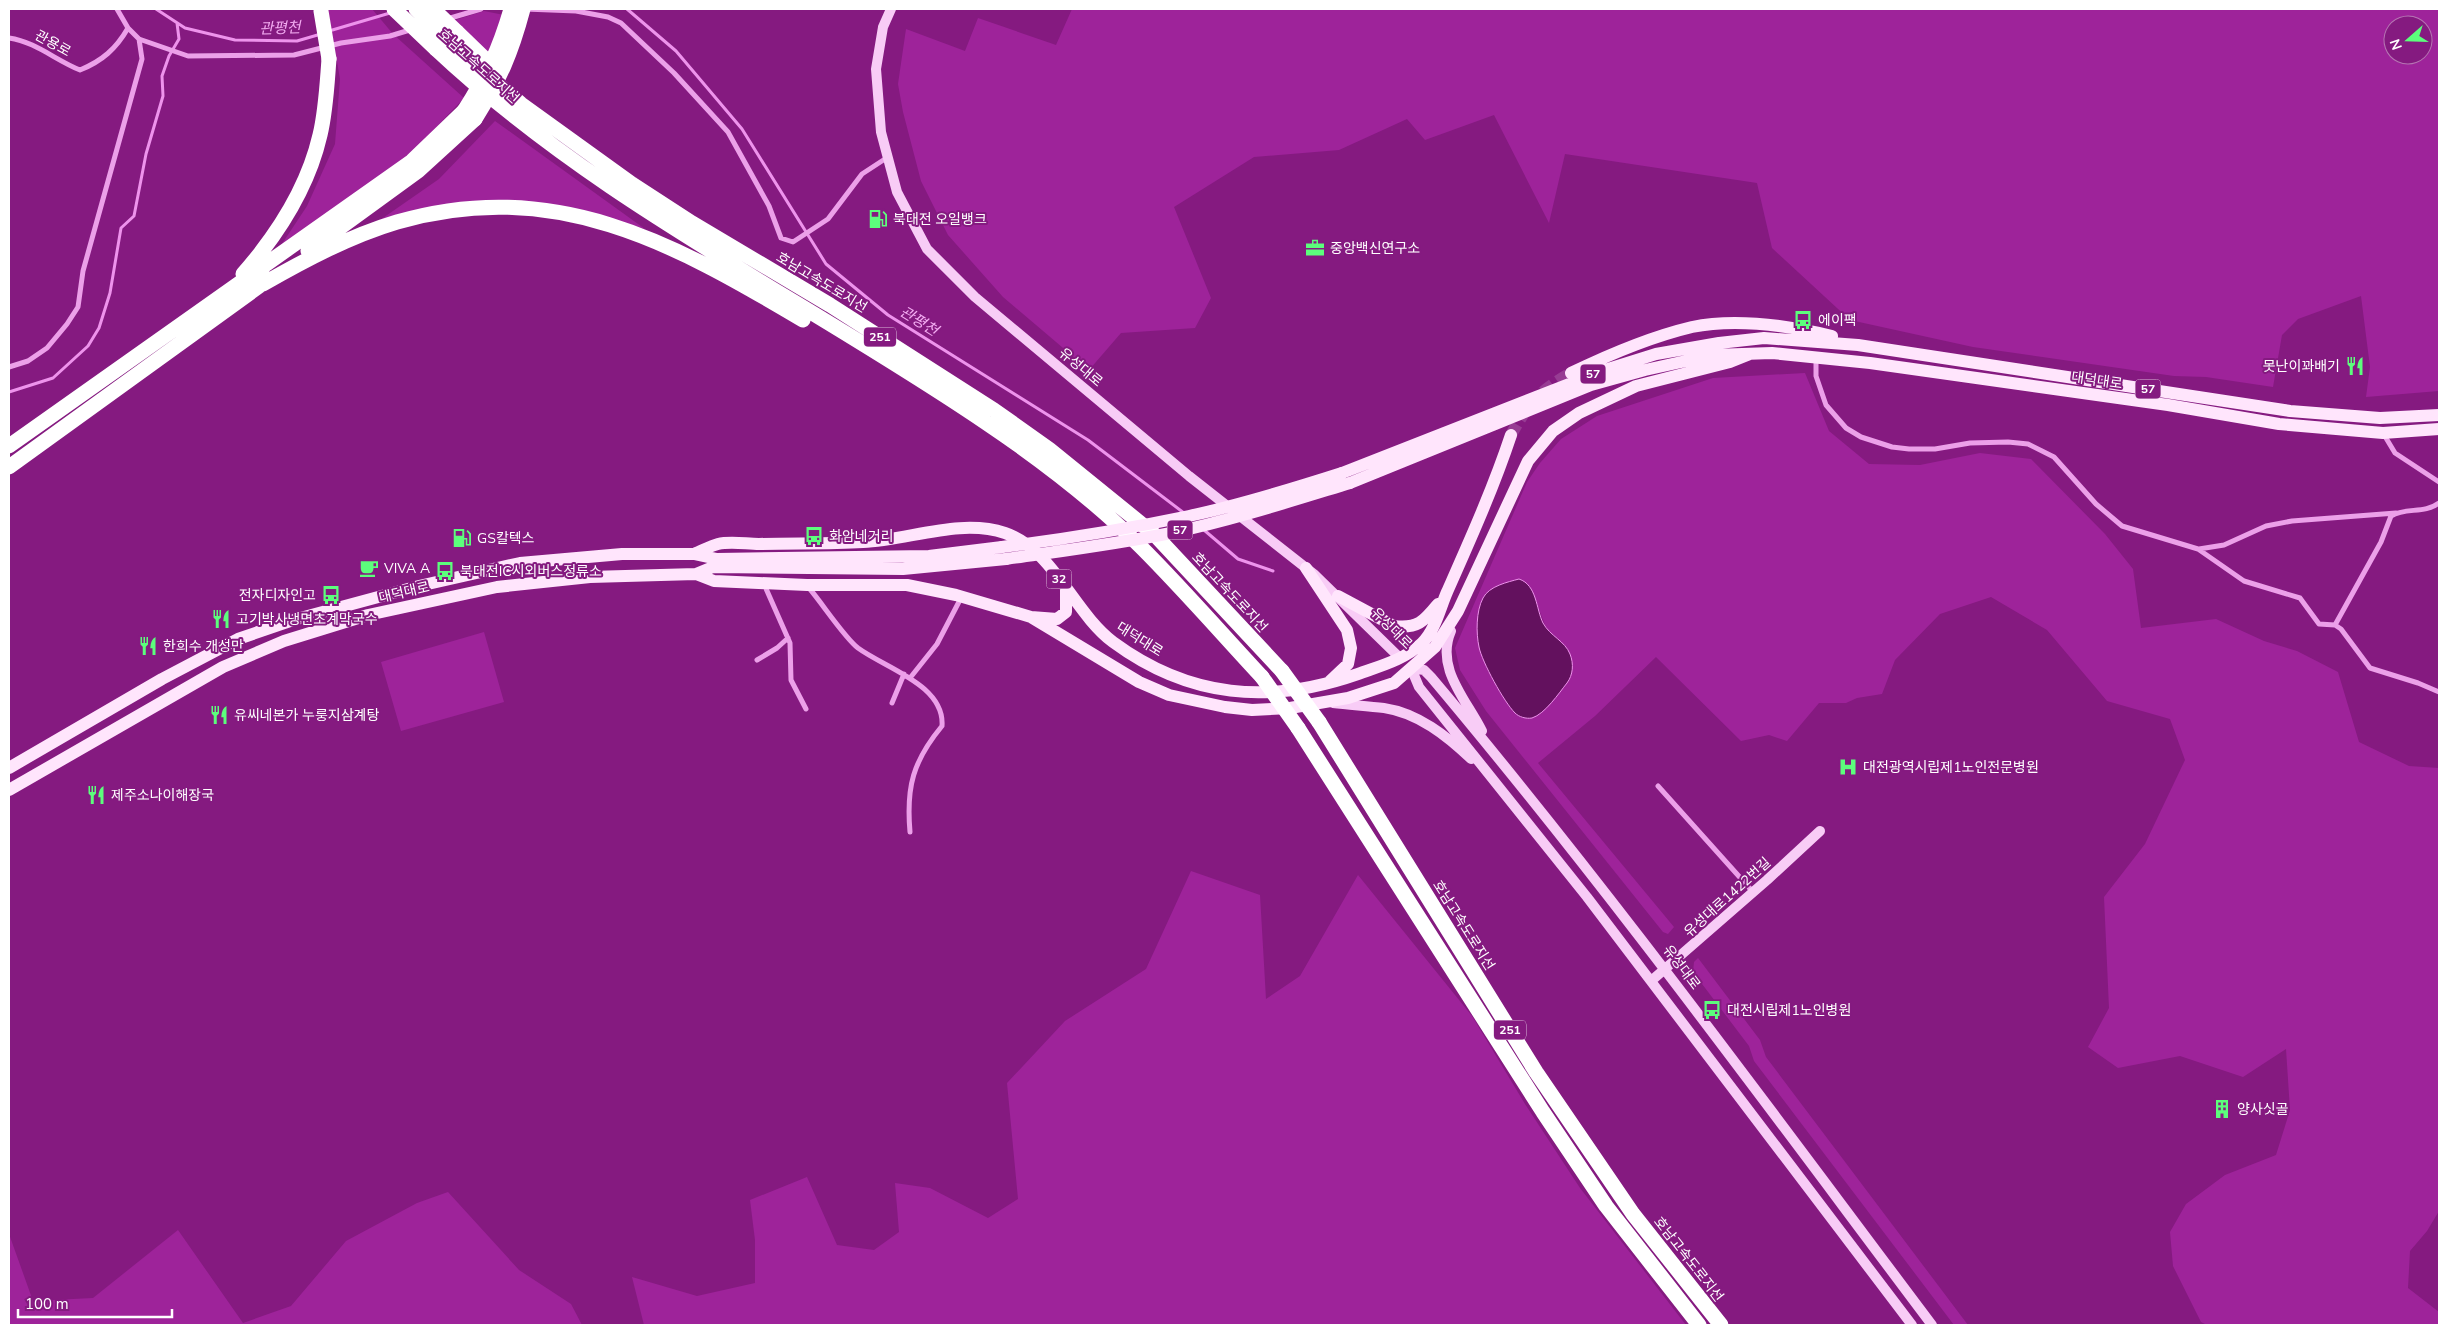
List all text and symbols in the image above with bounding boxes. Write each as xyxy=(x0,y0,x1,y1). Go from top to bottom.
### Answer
north arrow xyxy=(2383,15,2433,65)
water label: 관평천 xyxy=(259,17,303,39)
street label: 호남고속도로지선 xyxy=(434,25,523,108)
street label: 관용로 xyxy=(31,26,74,61)
text: N xyxy=(2386,36,2407,52)
fuel station icon: 북대전 오일뱅크 xyxy=(867,208,889,230)
place label: 북대전 오일뱅크 xyxy=(893,210,987,229)
office icon: 중앙백신연구소 xyxy=(1304,237,1326,259)
place label: 중앙백신연구소 xyxy=(1330,239,1420,258)
street label: 호남고속도로지선 xyxy=(773,248,871,317)
water label: 관평천 xyxy=(896,302,944,342)
bus stop icon: 에이팩 xyxy=(1792,309,1814,331)
place label: 에이팩 xyxy=(1818,311,1857,330)
road number: 251 xyxy=(864,328,896,347)
street label: 유성대로 xyxy=(1055,344,1107,391)
restaurant icon: 못난이꽈배기 xyxy=(2344,355,2366,377)
place label: 못난이꽈배기 xyxy=(2263,357,2340,376)
road number: 57 xyxy=(1580,364,1606,384)
street label: 대덕대로 xyxy=(2070,368,2124,394)
road number: 57 xyxy=(2136,379,2160,398)
road number: 57 xyxy=(1168,520,1192,540)
bus stop icon: 화암네거리 xyxy=(803,525,825,547)
fuel station icon: GS칼텍스 xyxy=(451,527,473,549)
place label: 화암네거리 xyxy=(829,527,893,546)
place label: GS칼텍스 xyxy=(477,529,535,548)
street label: 호남고속도로지선 xyxy=(1188,548,1272,637)
cafe icon: VIVA A xyxy=(358,557,380,579)
place label: VIVA A xyxy=(383,559,430,578)
bus stop icon: 북대전IC시외버스정류소 xyxy=(434,560,456,582)
place label: 북대전IC시외버스정류소 xyxy=(460,562,602,581)
road number: 32 xyxy=(1046,570,1072,588)
street label: 대덕대로 xyxy=(377,577,431,608)
bus stop icon: 전자디자인고 xyxy=(320,584,342,606)
place label: 전자디자인고 xyxy=(239,586,316,605)
street label: 유성대로 xyxy=(1367,603,1417,653)
restaurant icon: 고기박사냉면초계막국수 xyxy=(210,608,232,630)
place label: 고기박사냉면초계막국수 xyxy=(236,610,378,629)
street label: 대덕대로 xyxy=(1113,618,1167,661)
restaurant icon: 한희수 개성만 xyxy=(137,635,159,657)
place label: 한희수 개성만 xyxy=(163,637,244,656)
restaurant icon: 유씨네본가 누룽지삼계탕 xyxy=(208,704,230,726)
place label: 유씨네본가 누룽지삼계탕 xyxy=(234,706,379,725)
hospital icon: 대전광역시립제1노인전문병원 xyxy=(1837,756,1859,778)
place label: 대전광역시립제1노인전문병원 xyxy=(1863,758,2039,777)
restaurant icon: 제주소나이해장국 xyxy=(85,784,107,806)
place label: 제주소나이해장국 xyxy=(111,786,214,805)
street label: 유성대로1422번길 xyxy=(1680,853,1775,942)
street label: 호남고속도로지선 xyxy=(1428,877,1499,974)
street label: 유성대로 xyxy=(1659,941,1705,994)
bus stop icon: 대전시립제1노인병원 xyxy=(1701,999,1723,1021)
place label: 대전시립제1노인병원 xyxy=(1727,1001,1851,1020)
road number: 251 xyxy=(1494,1020,1526,1040)
building icon: 양사싯골 xyxy=(2211,1098,2233,1120)
place label: 양사싯골 xyxy=(2237,1100,2289,1119)
street label: 호남고속도로지선 xyxy=(1649,1213,1728,1306)
scale bar xyxy=(18,1286,171,1318)
text: 100 m xyxy=(25,1294,69,1314)

